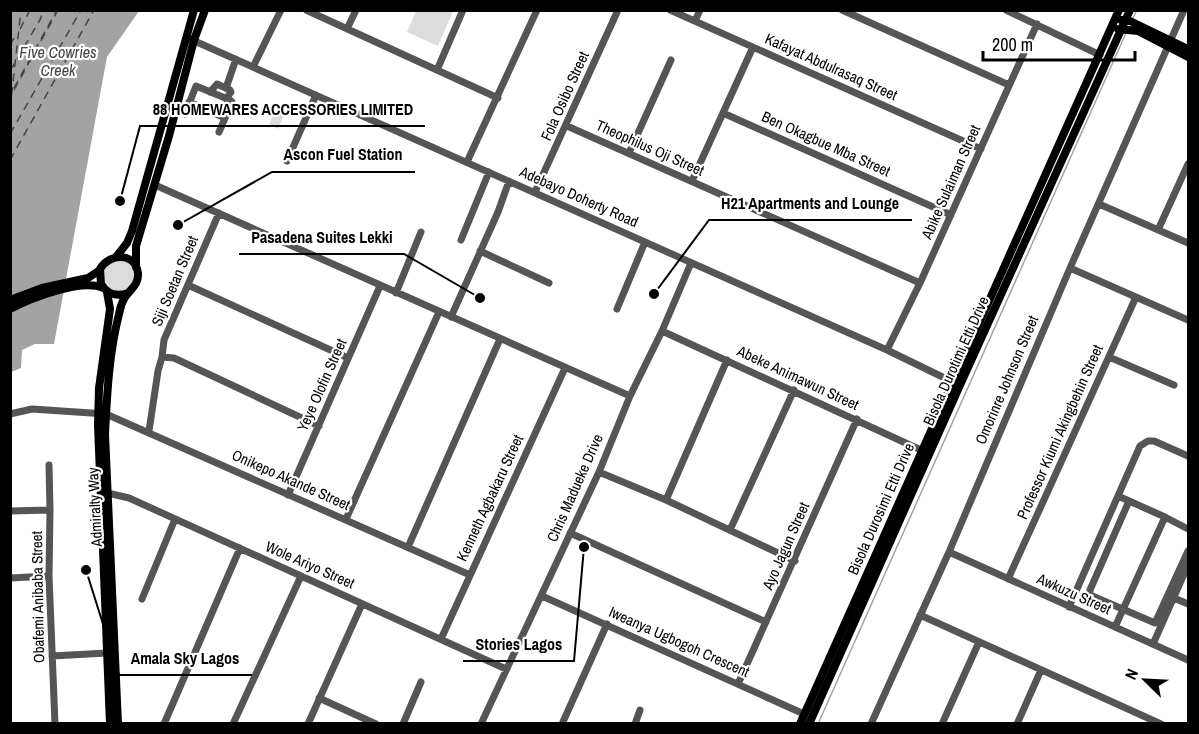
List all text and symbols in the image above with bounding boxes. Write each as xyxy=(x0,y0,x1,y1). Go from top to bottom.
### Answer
scale bar xyxy=(983,24,1134,62)
street label: Kafayat Abdulrasaq Street xyxy=(762,28,901,105)
text: 200 m xyxy=(992,32,1033,57)
water label: Five Cowries Creek xyxy=(19,41,97,81)
street label: Fola Osibo Street xyxy=(535,47,594,144)
callout: 88 HOMEWARES ACCESSORIES LIMITED xyxy=(140,92,425,126)
text: 88 HOMEWARES ACCESSORIES LIMITED xyxy=(153,98,413,120)
street label: Ben Okagbue Mba Street xyxy=(759,106,894,182)
street label: Theophilus Oji Street xyxy=(593,114,708,181)
street label: Abike Sulaiman Street xyxy=(916,121,985,243)
callout: Ascon Fuel Station xyxy=(272,138,415,172)
text: Ascon Fuel Station xyxy=(284,143,402,165)
street label: Adebayo Doherty Road xyxy=(516,161,642,232)
callout: H21 Apartments and Lounge xyxy=(709,186,912,220)
text: H21 Apartments and Lounge xyxy=(721,192,899,214)
callout: Pasadena Suites Lekki xyxy=(239,220,404,254)
text: Pasadena Suites Lekki xyxy=(251,226,393,248)
street label: Siji Soetan Street xyxy=(146,232,203,329)
street label: Bisola Durotimi Etti Drive xyxy=(918,293,994,429)
street label: Omorinre Johnson Street xyxy=(970,312,1043,447)
street label: Yeye Olofin Street xyxy=(292,335,352,435)
street label: Abeke Animawun Street xyxy=(733,340,863,415)
street label: Professor Kiumi Akingbehin Street xyxy=(1011,340,1108,523)
street label: Chris Madueke Drive xyxy=(541,430,608,545)
street label: Kenneth Agbakaru Street xyxy=(451,431,528,565)
street label: Bisola Durosimi Etti Drive xyxy=(842,439,919,578)
street label: Onikepo Akande Street xyxy=(229,444,354,515)
street label: Admiralty Way xyxy=(82,466,107,548)
street label: Ayo Jagun Street xyxy=(756,498,815,594)
street label: Obafemi Anibaba Street xyxy=(26,530,49,663)
street label: Wole Ariyo Street xyxy=(262,536,359,594)
street label: Awkuzu Street xyxy=(1033,567,1115,619)
street label: Iweanya Ugbogoh Crescent xyxy=(606,601,753,682)
callout: Stories Lagos xyxy=(463,627,574,661)
text: Stories Lagos xyxy=(476,633,562,655)
callout: Amala Sky Lagos xyxy=(119,641,252,675)
text: Amala Sky Lagos xyxy=(131,647,239,669)
north arrow xyxy=(1115,650,1175,710)
text: N xyxy=(1119,665,1143,683)

